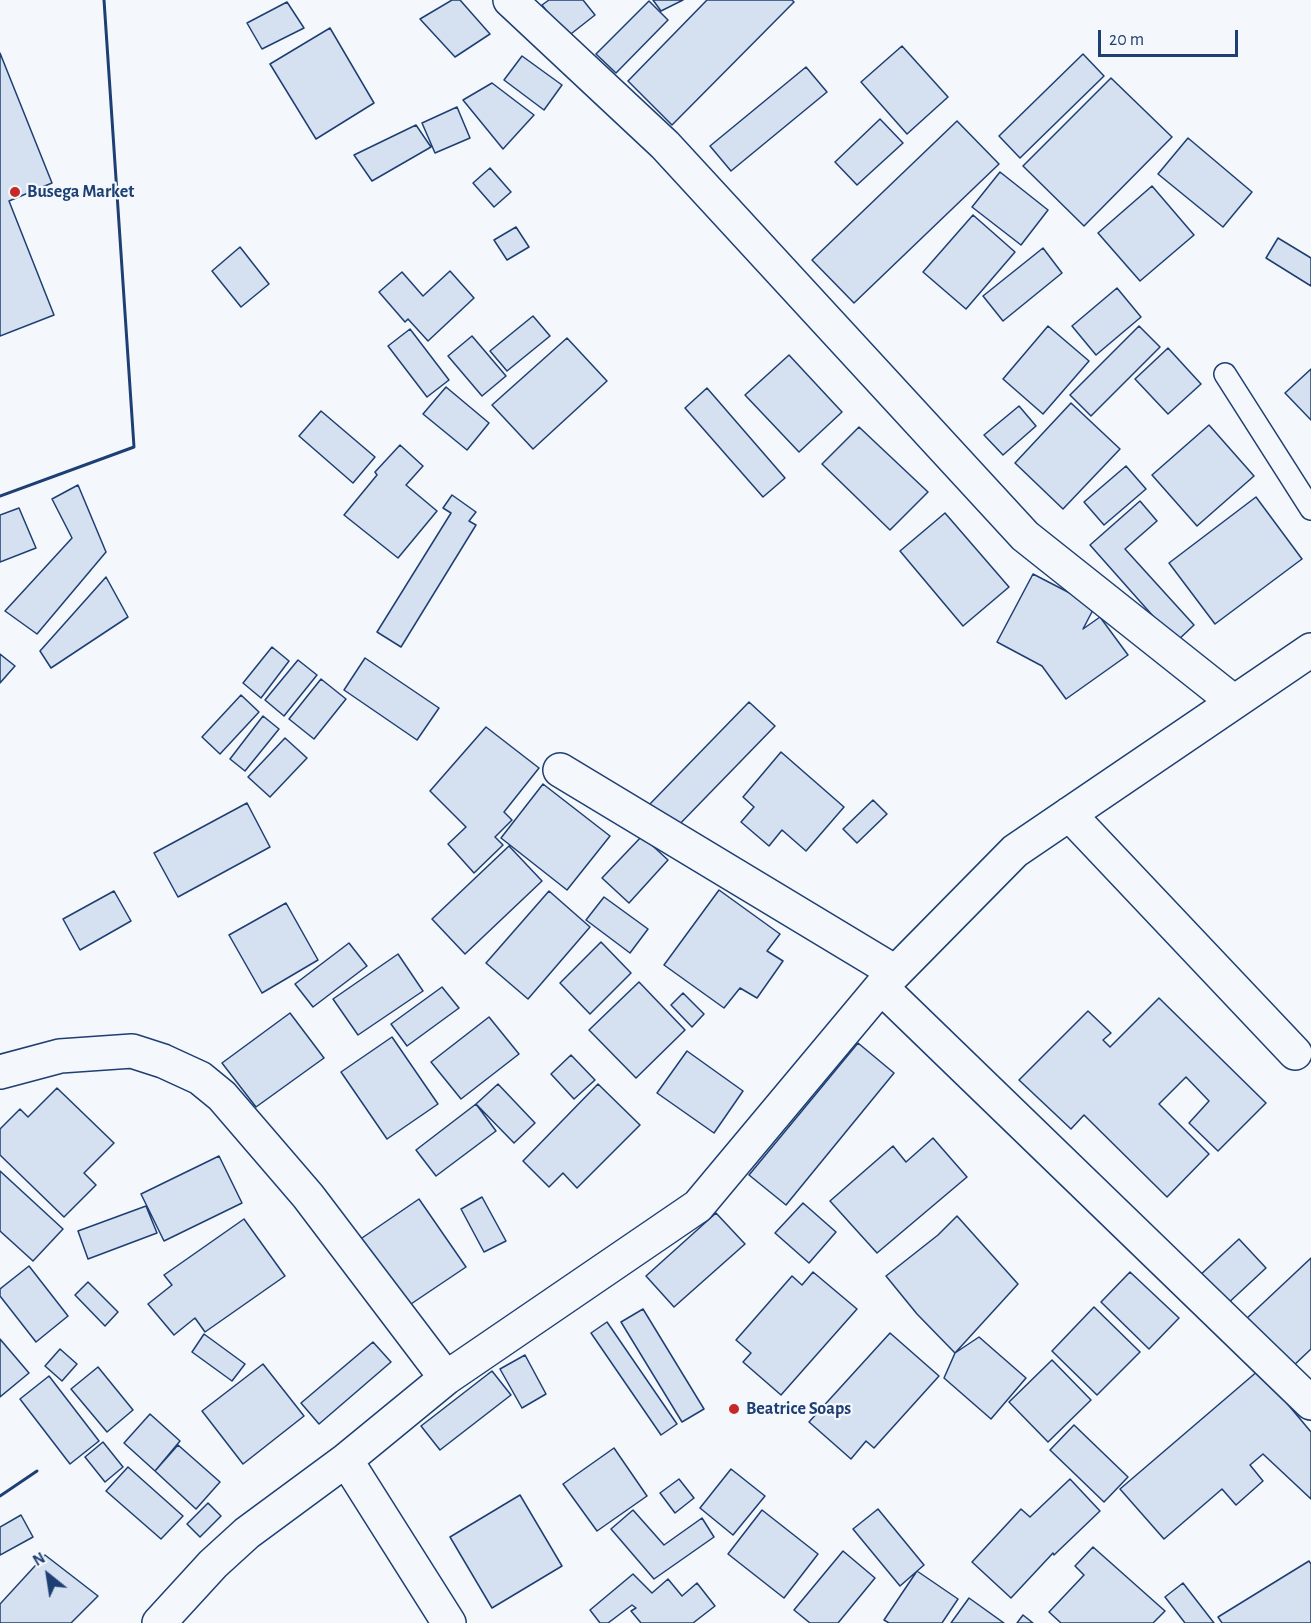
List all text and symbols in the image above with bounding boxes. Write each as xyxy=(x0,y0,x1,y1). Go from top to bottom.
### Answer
scale bar xyxy=(1101,18,1240,56)
text: 20 m xyxy=(1109,31,1144,49)
place label: Busega Market xyxy=(27,181,134,203)
marker: Busega Market xyxy=(8,185,22,199)
place label: Beatrice Soaps xyxy=(746,1398,851,1420)
marker: Beatrice Soaps xyxy=(727,1402,741,1416)
north arrow xyxy=(18,1545,78,1605)
text: N xyxy=(30,1550,48,1569)

